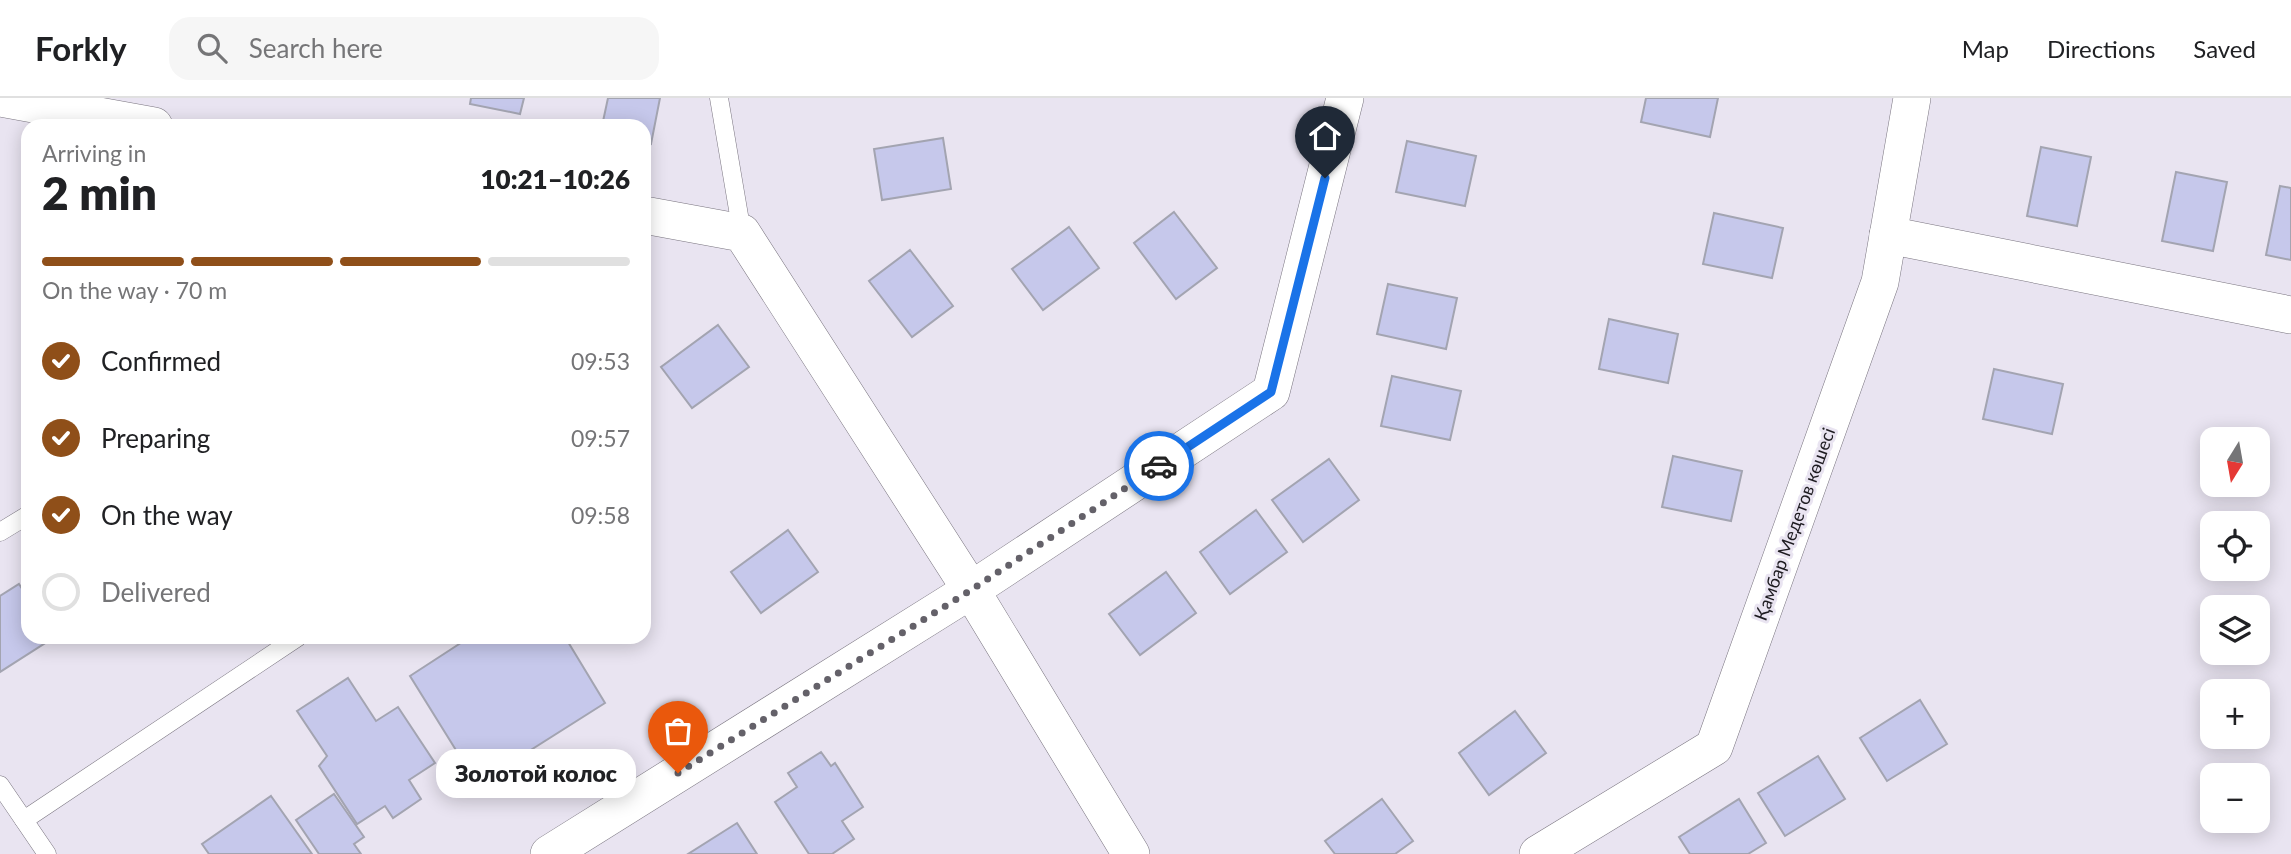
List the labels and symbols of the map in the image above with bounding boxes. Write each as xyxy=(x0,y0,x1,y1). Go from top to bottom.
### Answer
pin xyxy=(1295,106,1355,178)
street label: Қамбар Медетов көшесі xyxy=(1749,425,1839,623)
north arrow xyxy=(2200,427,2270,497)
courier xyxy=(1124,431,1194,501)
pin xyxy=(648,701,708,773)
callout: Золотой колос xyxy=(436,748,636,798)

